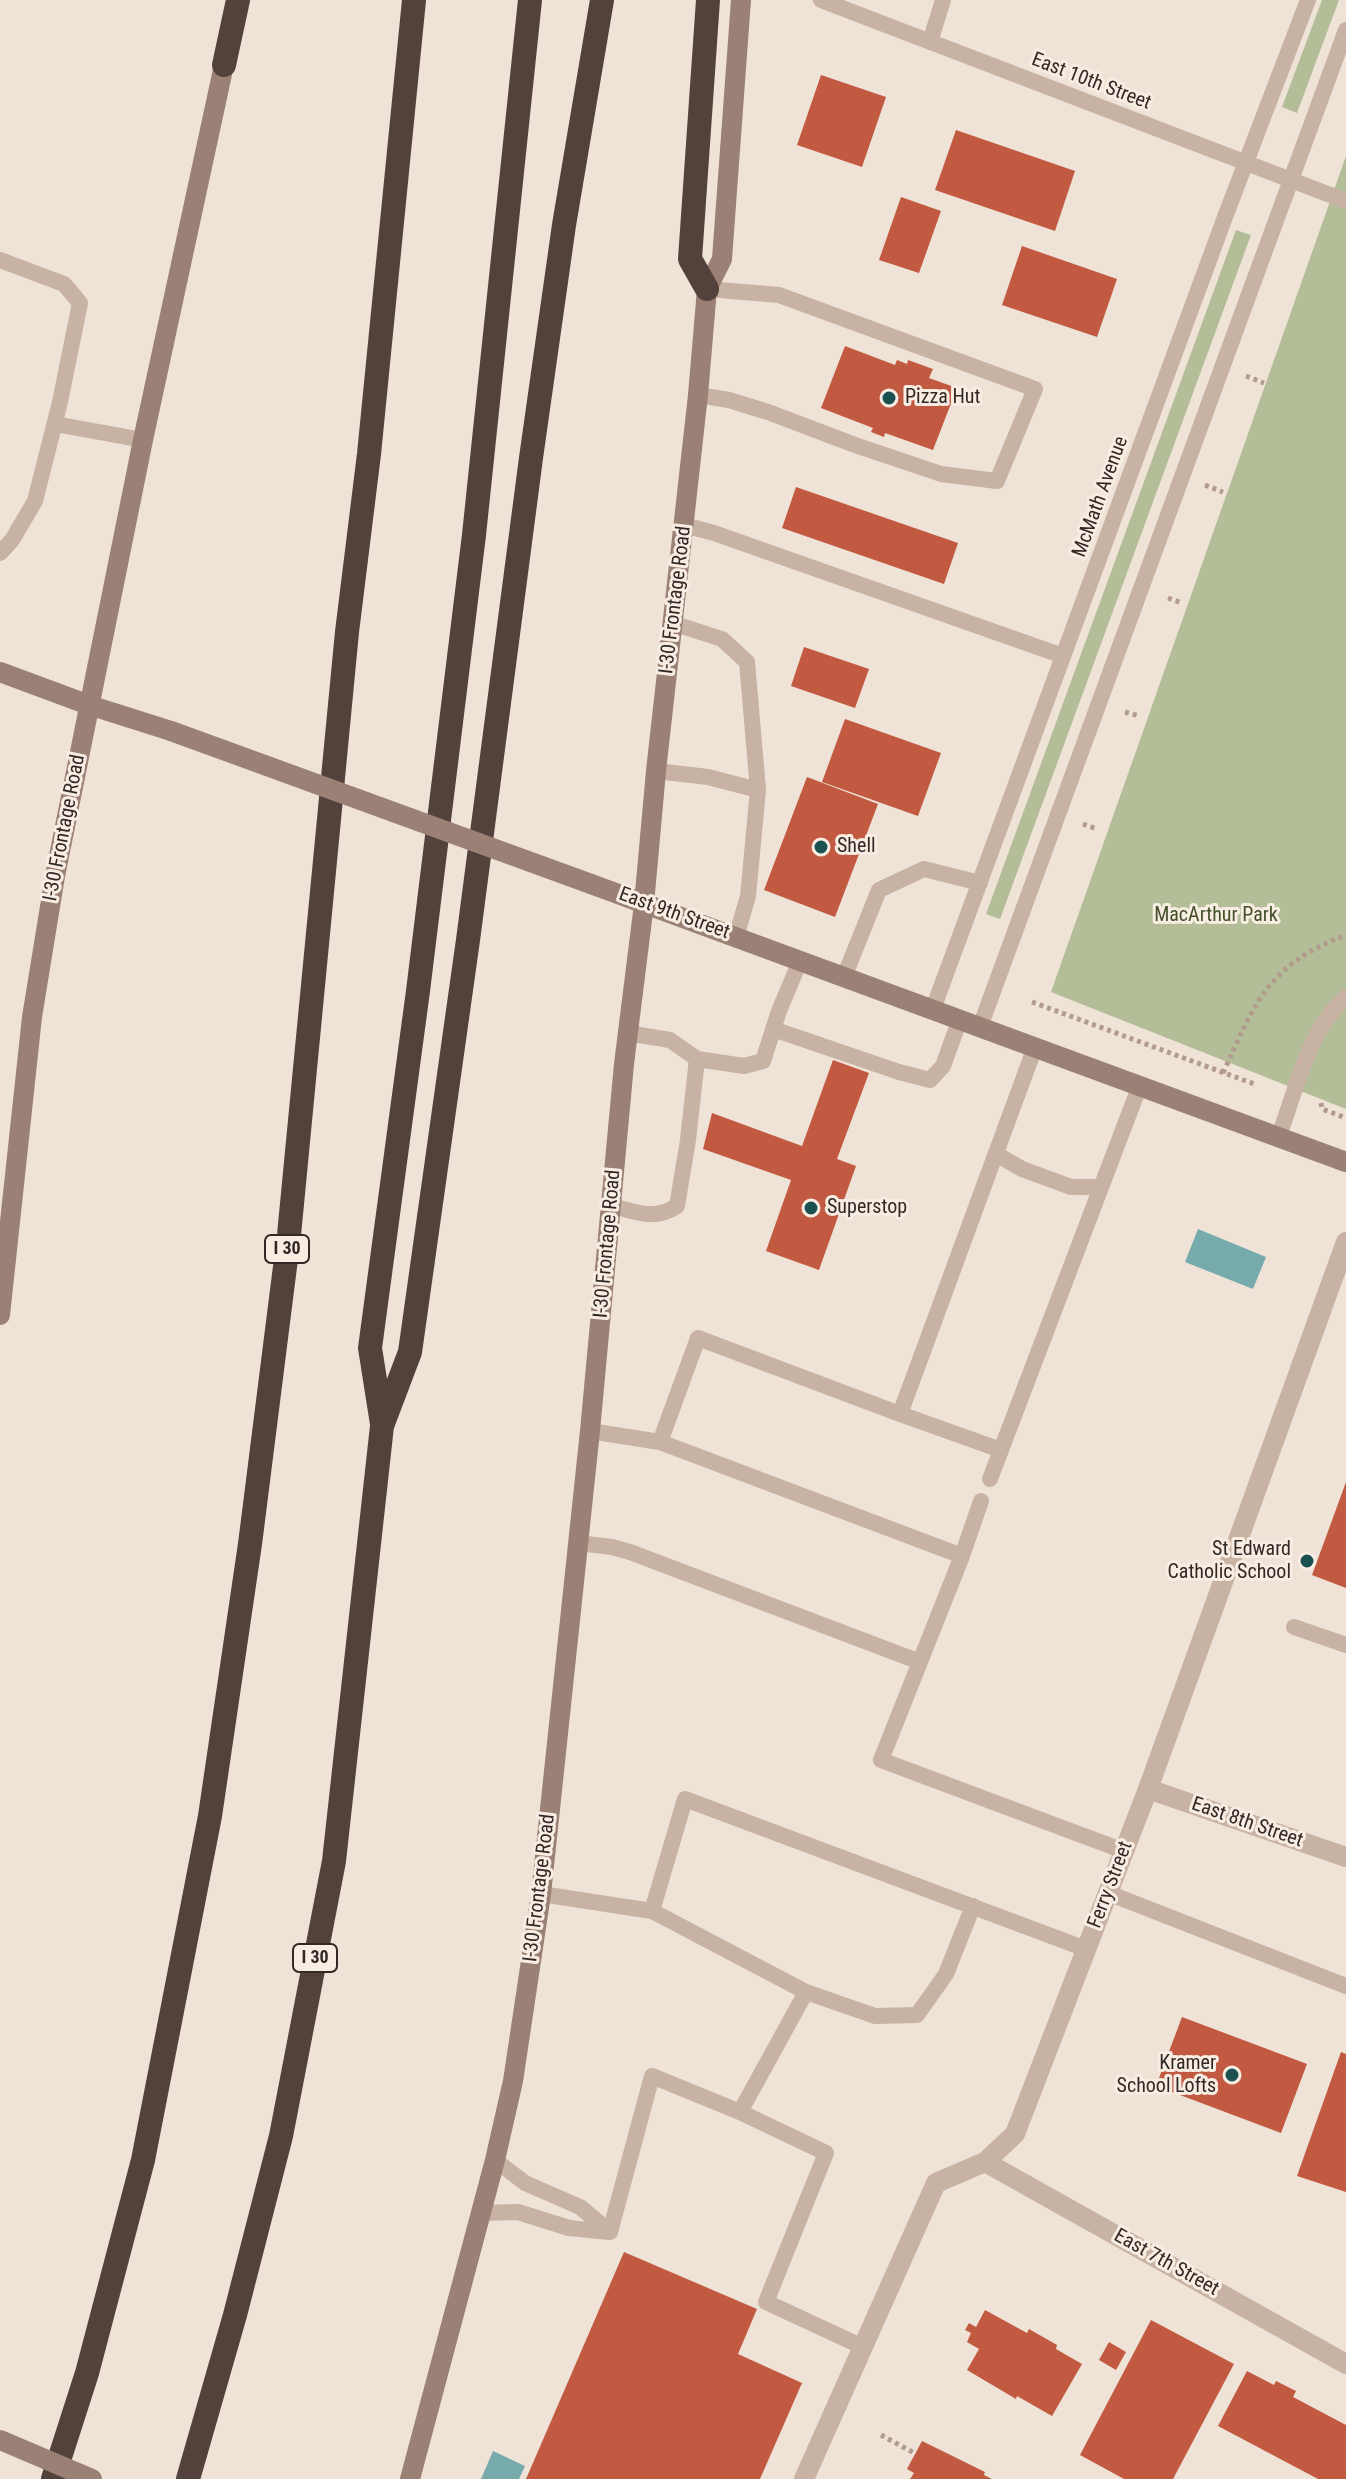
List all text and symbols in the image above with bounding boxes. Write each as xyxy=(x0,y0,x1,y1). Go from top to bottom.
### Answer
street label: East 10th Street xyxy=(1028,48,1154,116)
place label: Pizza Hut xyxy=(905,386,980,410)
marker: Pizza Hut xyxy=(880,389,898,407)
street label: McMath Avenue xyxy=(1068,433,1134,561)
street label: I-30 Frontage Road xyxy=(655,525,697,675)
street label: I-30 Frontage Road xyxy=(39,753,91,903)
place label: Shell xyxy=(837,835,876,859)
marker: Shell xyxy=(812,838,830,856)
street label: East 9th Street xyxy=(615,883,733,945)
park label: MacArthur Park xyxy=(1154,904,1278,928)
street label: I-30 Frontage Road xyxy=(590,1169,626,1319)
place label: Superstop xyxy=(827,1196,907,1220)
marker: Superstop xyxy=(802,1199,820,1217)
road number: I 30 xyxy=(265,1235,309,1263)
place label: St Edward Catholic School xyxy=(1168,1538,1291,1585)
marker: St Edward Catholic School xyxy=(1298,1552,1316,1570)
street label: East 8th Street xyxy=(1188,1793,1306,1853)
street label: I-30 Frontage Road xyxy=(519,1813,561,1963)
street label: Ferry Street xyxy=(1084,1838,1138,1932)
road number: I 30 xyxy=(293,1944,337,1972)
place label: Kramer School Lofts xyxy=(1117,2052,1216,2099)
marker: Kramer School Lofts xyxy=(1223,2066,1241,2084)
street label: East 7th Street xyxy=(1109,2224,1223,2302)

